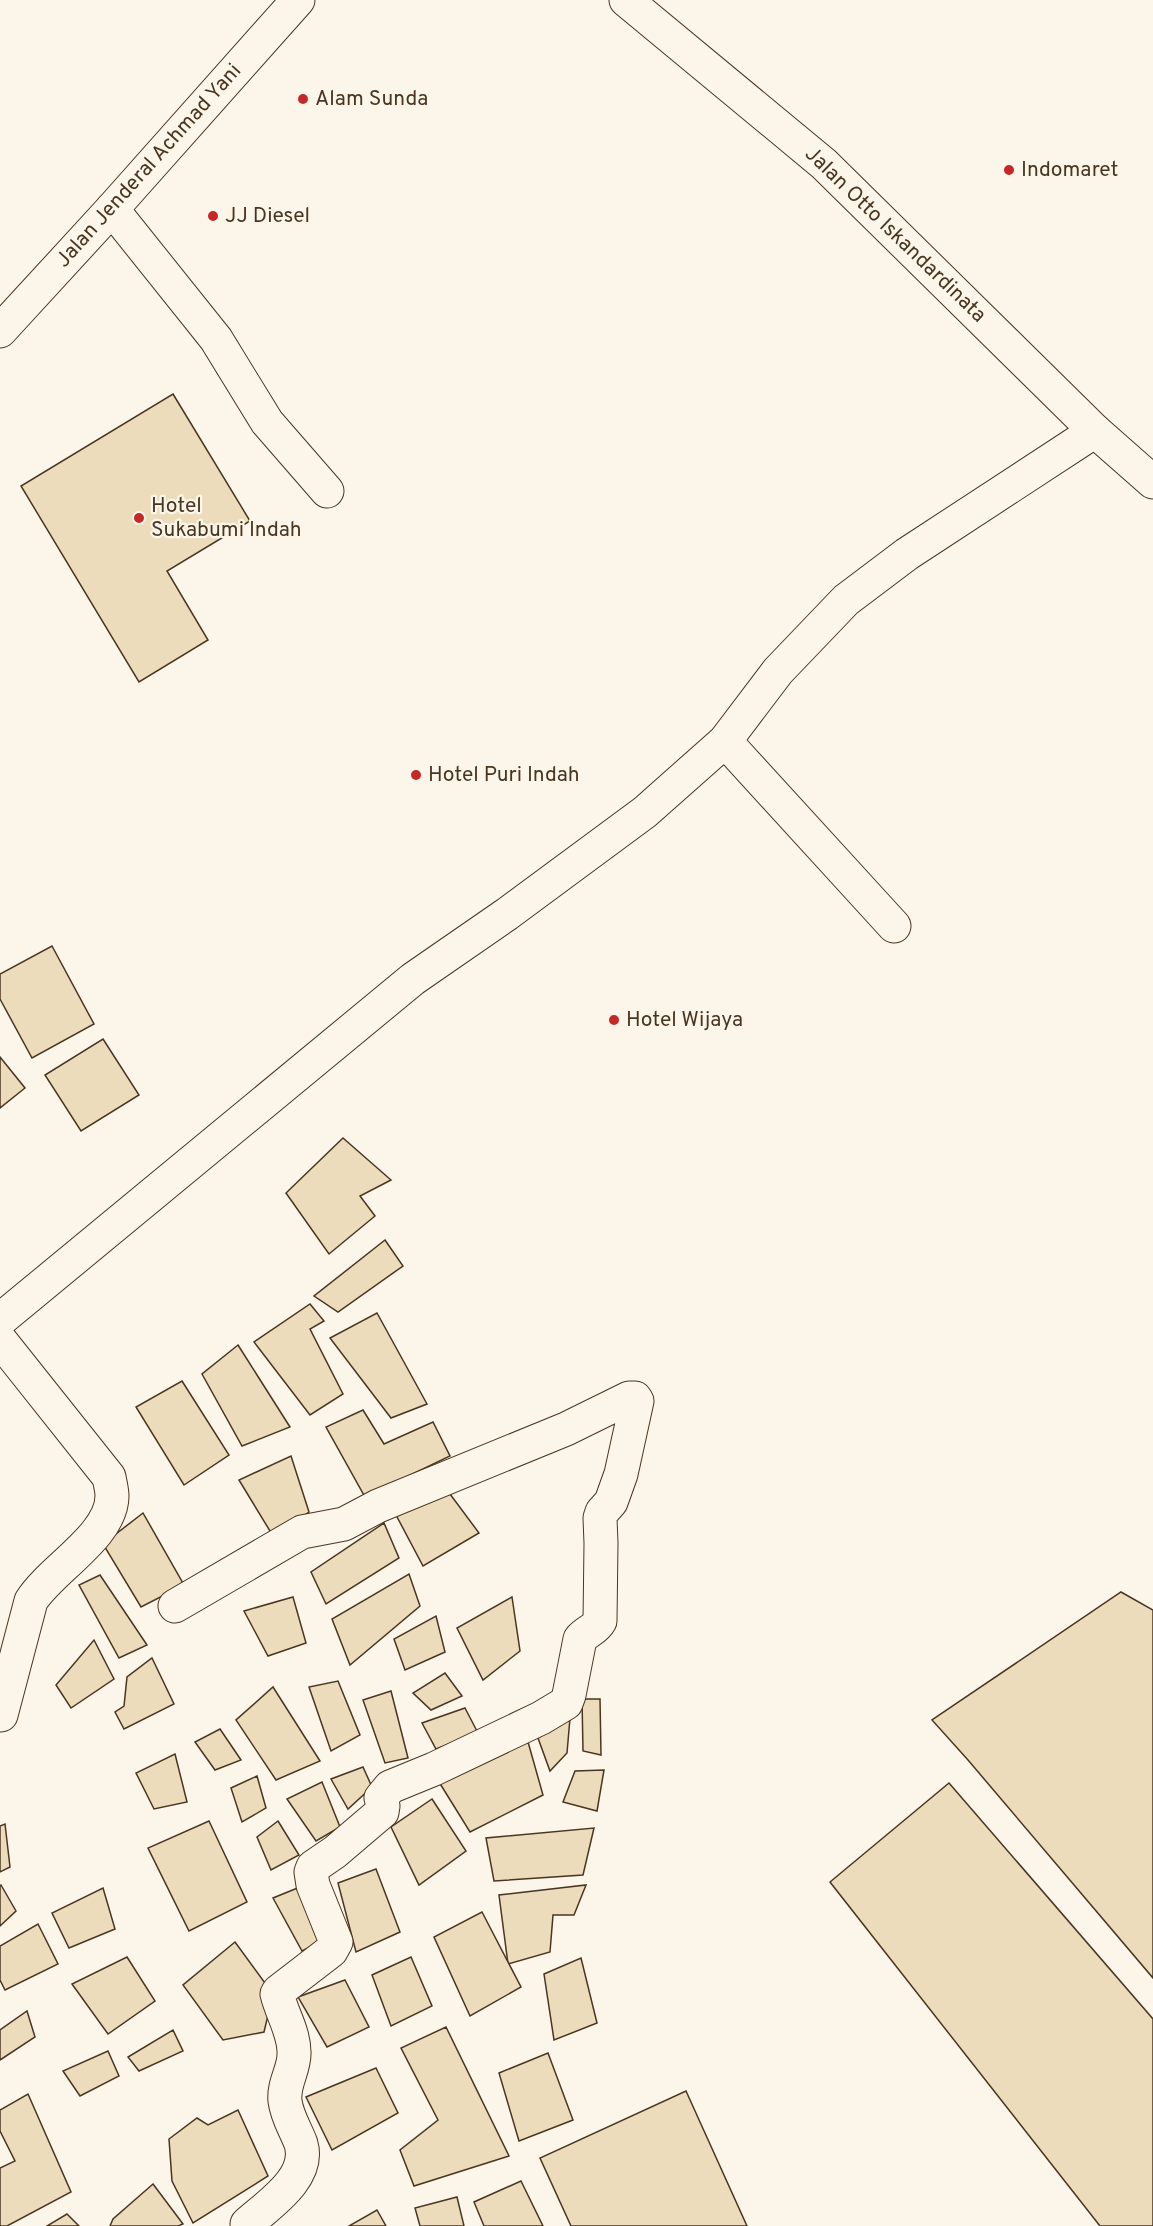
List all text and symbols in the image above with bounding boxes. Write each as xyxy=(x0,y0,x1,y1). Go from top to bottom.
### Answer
street label: Jalan Jenderal Achmad Yani xyxy=(50,58,248,274)
place label: Alam Sunda xyxy=(315,86,428,113)
marker: Alam Sunda xyxy=(296,92,310,106)
street label: Jalan Otto Iskandardinata xyxy=(799,141,991,329)
place label: Indomaret xyxy=(1021,157,1118,184)
marker: Indomaret xyxy=(1002,163,1016,177)
place label: JJ Diesel xyxy=(225,203,310,230)
marker: JJ Diesel xyxy=(206,209,220,223)
place label: Hotel Sukabumi Indah xyxy=(151,493,302,544)
marker: Hotel Sukabumi Indah xyxy=(132,511,146,525)
place label: Hotel Puri Indah xyxy=(428,762,580,789)
marker: Hotel Puri Indah xyxy=(409,768,423,782)
place label: Hotel Wijaya xyxy=(626,1007,743,1034)
marker: Hotel Wijaya xyxy=(607,1013,621,1027)

